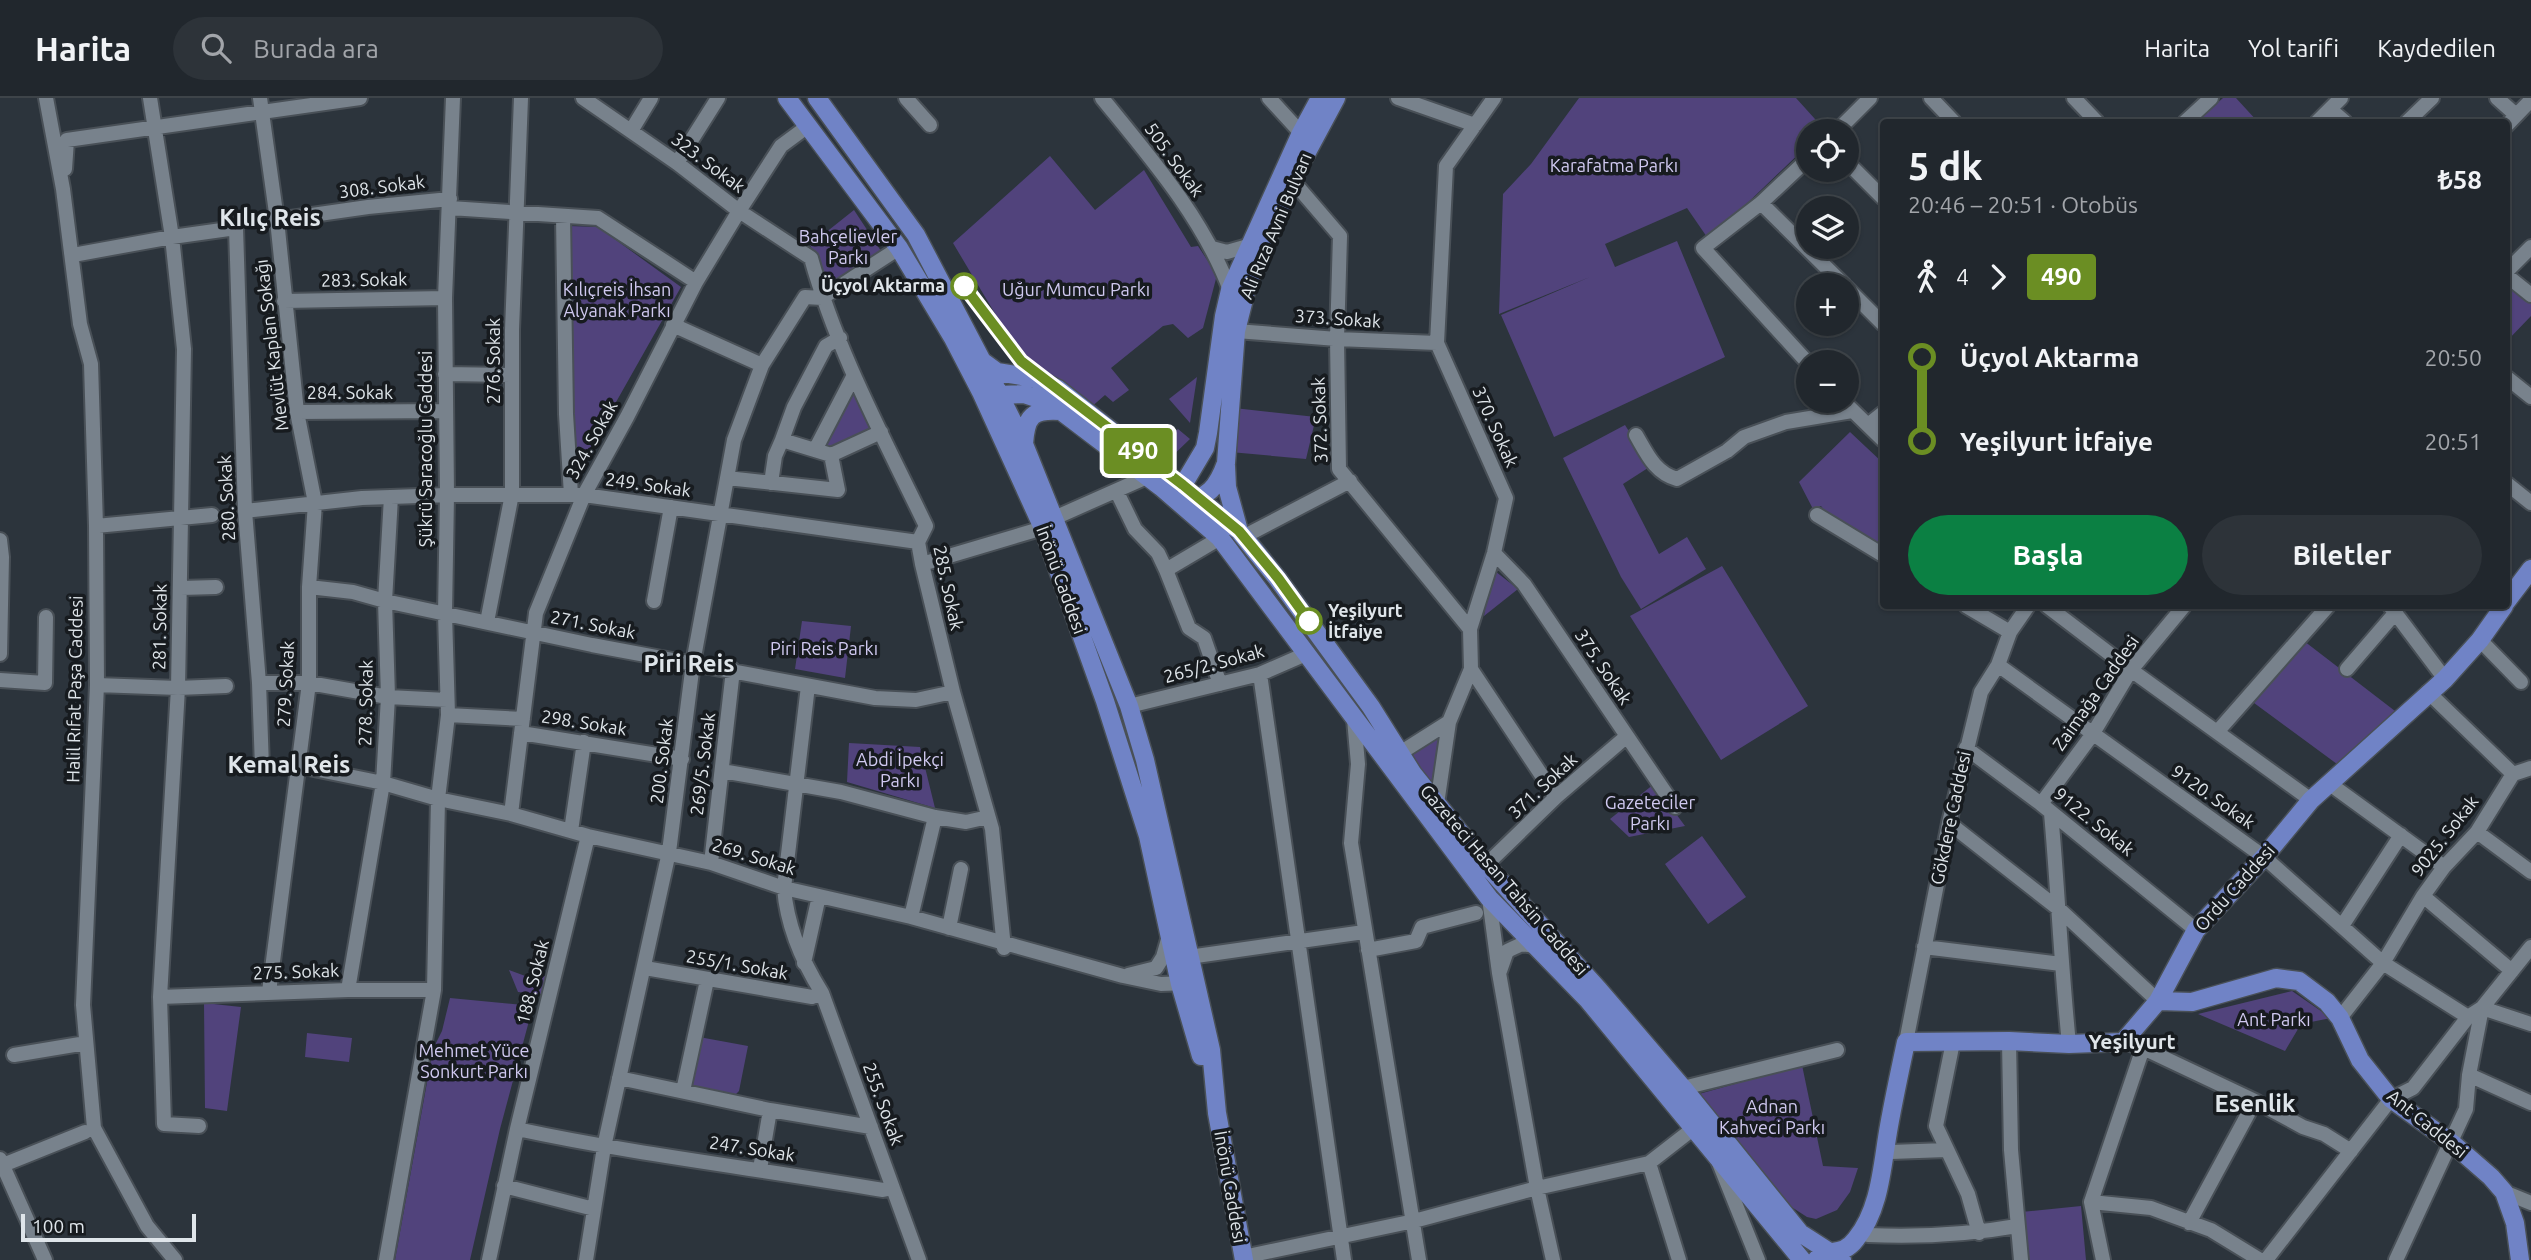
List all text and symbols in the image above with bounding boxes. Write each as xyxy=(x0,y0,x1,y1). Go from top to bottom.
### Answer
search box xyxy=(173,17,663,80)
icon: search xyxy=(197,29,235,67)
text: Harita xyxy=(35,30,131,67)
text: Burada ara xyxy=(253,34,379,63)
text: Harita xyxy=(2144,35,2210,62)
text: Yol tarifi xyxy=(2248,35,2339,62)
text: Kaydedilen xyxy=(2377,35,2496,62)
street label: 505. Sokak xyxy=(1141,119,1208,200)
map controls xyxy=(1796,119,1859,413)
button: locate xyxy=(1796,119,1859,182)
street label: 323. Sokak xyxy=(668,128,749,196)
text: 5 dk xyxy=(1908,145,1983,187)
street label: Ali Rıza Avni Bulvarı xyxy=(1235,150,1315,302)
park label: Karafatma Parkı xyxy=(1550,155,1678,175)
text: ₺58 xyxy=(2438,165,2482,194)
street label: 308. Sokak xyxy=(338,171,426,201)
text: 20:46 – 20:51 · Otobüs xyxy=(1908,192,2138,217)
button: layers xyxy=(1796,196,1859,259)
district label: Kılıç Reis xyxy=(219,204,321,231)
park label: Bahçelievler Parkı xyxy=(799,226,897,267)
street label: Mevlüt Kaplan Sokağı xyxy=(251,258,291,432)
icon: walk xyxy=(1908,258,1946,296)
icon: forward xyxy=(1979,258,2017,296)
text: 490 xyxy=(2041,263,2082,290)
text: 4 xyxy=(1956,264,1969,289)
street label: 283. Sokak xyxy=(321,268,407,290)
marker: Üçyol Aktarma xyxy=(951,273,977,299)
button: + xyxy=(1796,273,1859,336)
place label: Üçyol Aktarma xyxy=(821,275,945,296)
park label: Kılıçreis İhsan Alyanak Parkı xyxy=(563,279,671,320)
park label: Uğur Mumcu Parkı xyxy=(1002,279,1150,299)
street label: 373. Sokak xyxy=(1294,305,1382,331)
street label: 276. Sokak xyxy=(483,318,503,404)
text: Üçyol Aktarma xyxy=(1960,343,2139,372)
text: 20:50 xyxy=(2424,345,2482,370)
button: − xyxy=(1796,350,1859,413)
street label: Şükrü Saracoğlu Caddesi xyxy=(415,351,435,547)
street label: 372. Sokak xyxy=(1307,377,1331,464)
street label: 284. Sokak xyxy=(307,382,393,402)
street label: 370. Sokak xyxy=(1469,383,1523,470)
street label: 324. Sokak xyxy=(561,397,621,482)
text: Yeşilyurt İtfaiye xyxy=(1960,427,2153,456)
line badge: 490 xyxy=(1098,428,1178,474)
text: 20:51 xyxy=(2424,429,2482,454)
text: 490 xyxy=(1118,437,1158,464)
street label: 280. Sokak xyxy=(214,454,238,542)
street label: 249. Sokak xyxy=(604,468,692,500)
button: Başla xyxy=(1908,515,2188,595)
button: Biletler xyxy=(2202,515,2482,595)
street label: İnönü Caddesi xyxy=(1033,523,1091,636)
street label: 285. Sokak xyxy=(930,543,968,632)
street label: 281. Sokak xyxy=(148,584,170,670)
street label: Halil Rıfat Paşa Caddesi xyxy=(62,595,86,783)
place label: Yeşilyurt İtfaiye xyxy=(1328,600,1403,641)
street label: 271. Sokak xyxy=(549,606,638,642)
marker: Yeşilyurt İtfaiye xyxy=(1296,608,1322,634)
street label: 375. Sokak xyxy=(1571,625,1636,708)
street label: Zaimağa Caddesi xyxy=(2048,631,2142,754)
park label: Piri Reis Parkı xyxy=(770,638,878,658)
street label: 279. Sokak xyxy=(273,640,297,728)
street label: 265/2. Sokak xyxy=(1161,640,1266,686)
district label: Piri Reis xyxy=(643,650,735,677)
street label: 278. Sokak xyxy=(354,660,376,746)
street label: 298. Sokak xyxy=(540,705,628,739)
street label: 269/5. Sokak xyxy=(686,711,718,816)
street label: 200. Sokak xyxy=(646,717,676,805)
street label: 371. Sokak xyxy=(1504,748,1581,822)
park label: Abdi İpekçi Parkı xyxy=(856,749,944,790)
street label: Gökdere Caddesi xyxy=(1926,749,1974,886)
district label: Kemal Reis xyxy=(228,751,350,778)
street label: 9120. Sokak xyxy=(2168,760,2259,832)
street label: Gazeteci Hasan Tahsin Caddesi xyxy=(1417,780,1593,978)
street label: 9122. Sokak xyxy=(2051,783,2138,859)
street label: 9025. Sokak xyxy=(2407,791,2482,880)
park label: Gazeteciler Parkı xyxy=(1605,792,1695,833)
street label: 269. Sokak xyxy=(710,834,799,878)
street label: Ordu Caddesi xyxy=(2190,840,2278,935)
street label: 188. Sokak xyxy=(512,937,552,1026)
street label: 255/1. Sokak xyxy=(685,945,790,983)
street label: 275. Sokak xyxy=(252,959,339,983)
park label: Ant Parkı xyxy=(2237,1009,2311,1029)
district label: Yeşilyurt xyxy=(2089,1029,2176,1053)
park label: Mehmet Yüce Sonkurt Parkı xyxy=(418,1040,530,1081)
street label: 255. Sokak xyxy=(860,1060,908,1148)
street label: Ant Caddesi xyxy=(2384,1085,2471,1161)
district label: Esenlik xyxy=(2215,1090,2296,1117)
park label: Adnan Kahveci Parkı xyxy=(1719,1096,1825,1137)
street label: İnönü Caddesi xyxy=(1211,1129,1251,1244)
street label: 247. Sokak xyxy=(708,1131,796,1165)
scale bar xyxy=(21,1211,196,1243)
text: 100 m xyxy=(32,1215,85,1237)

